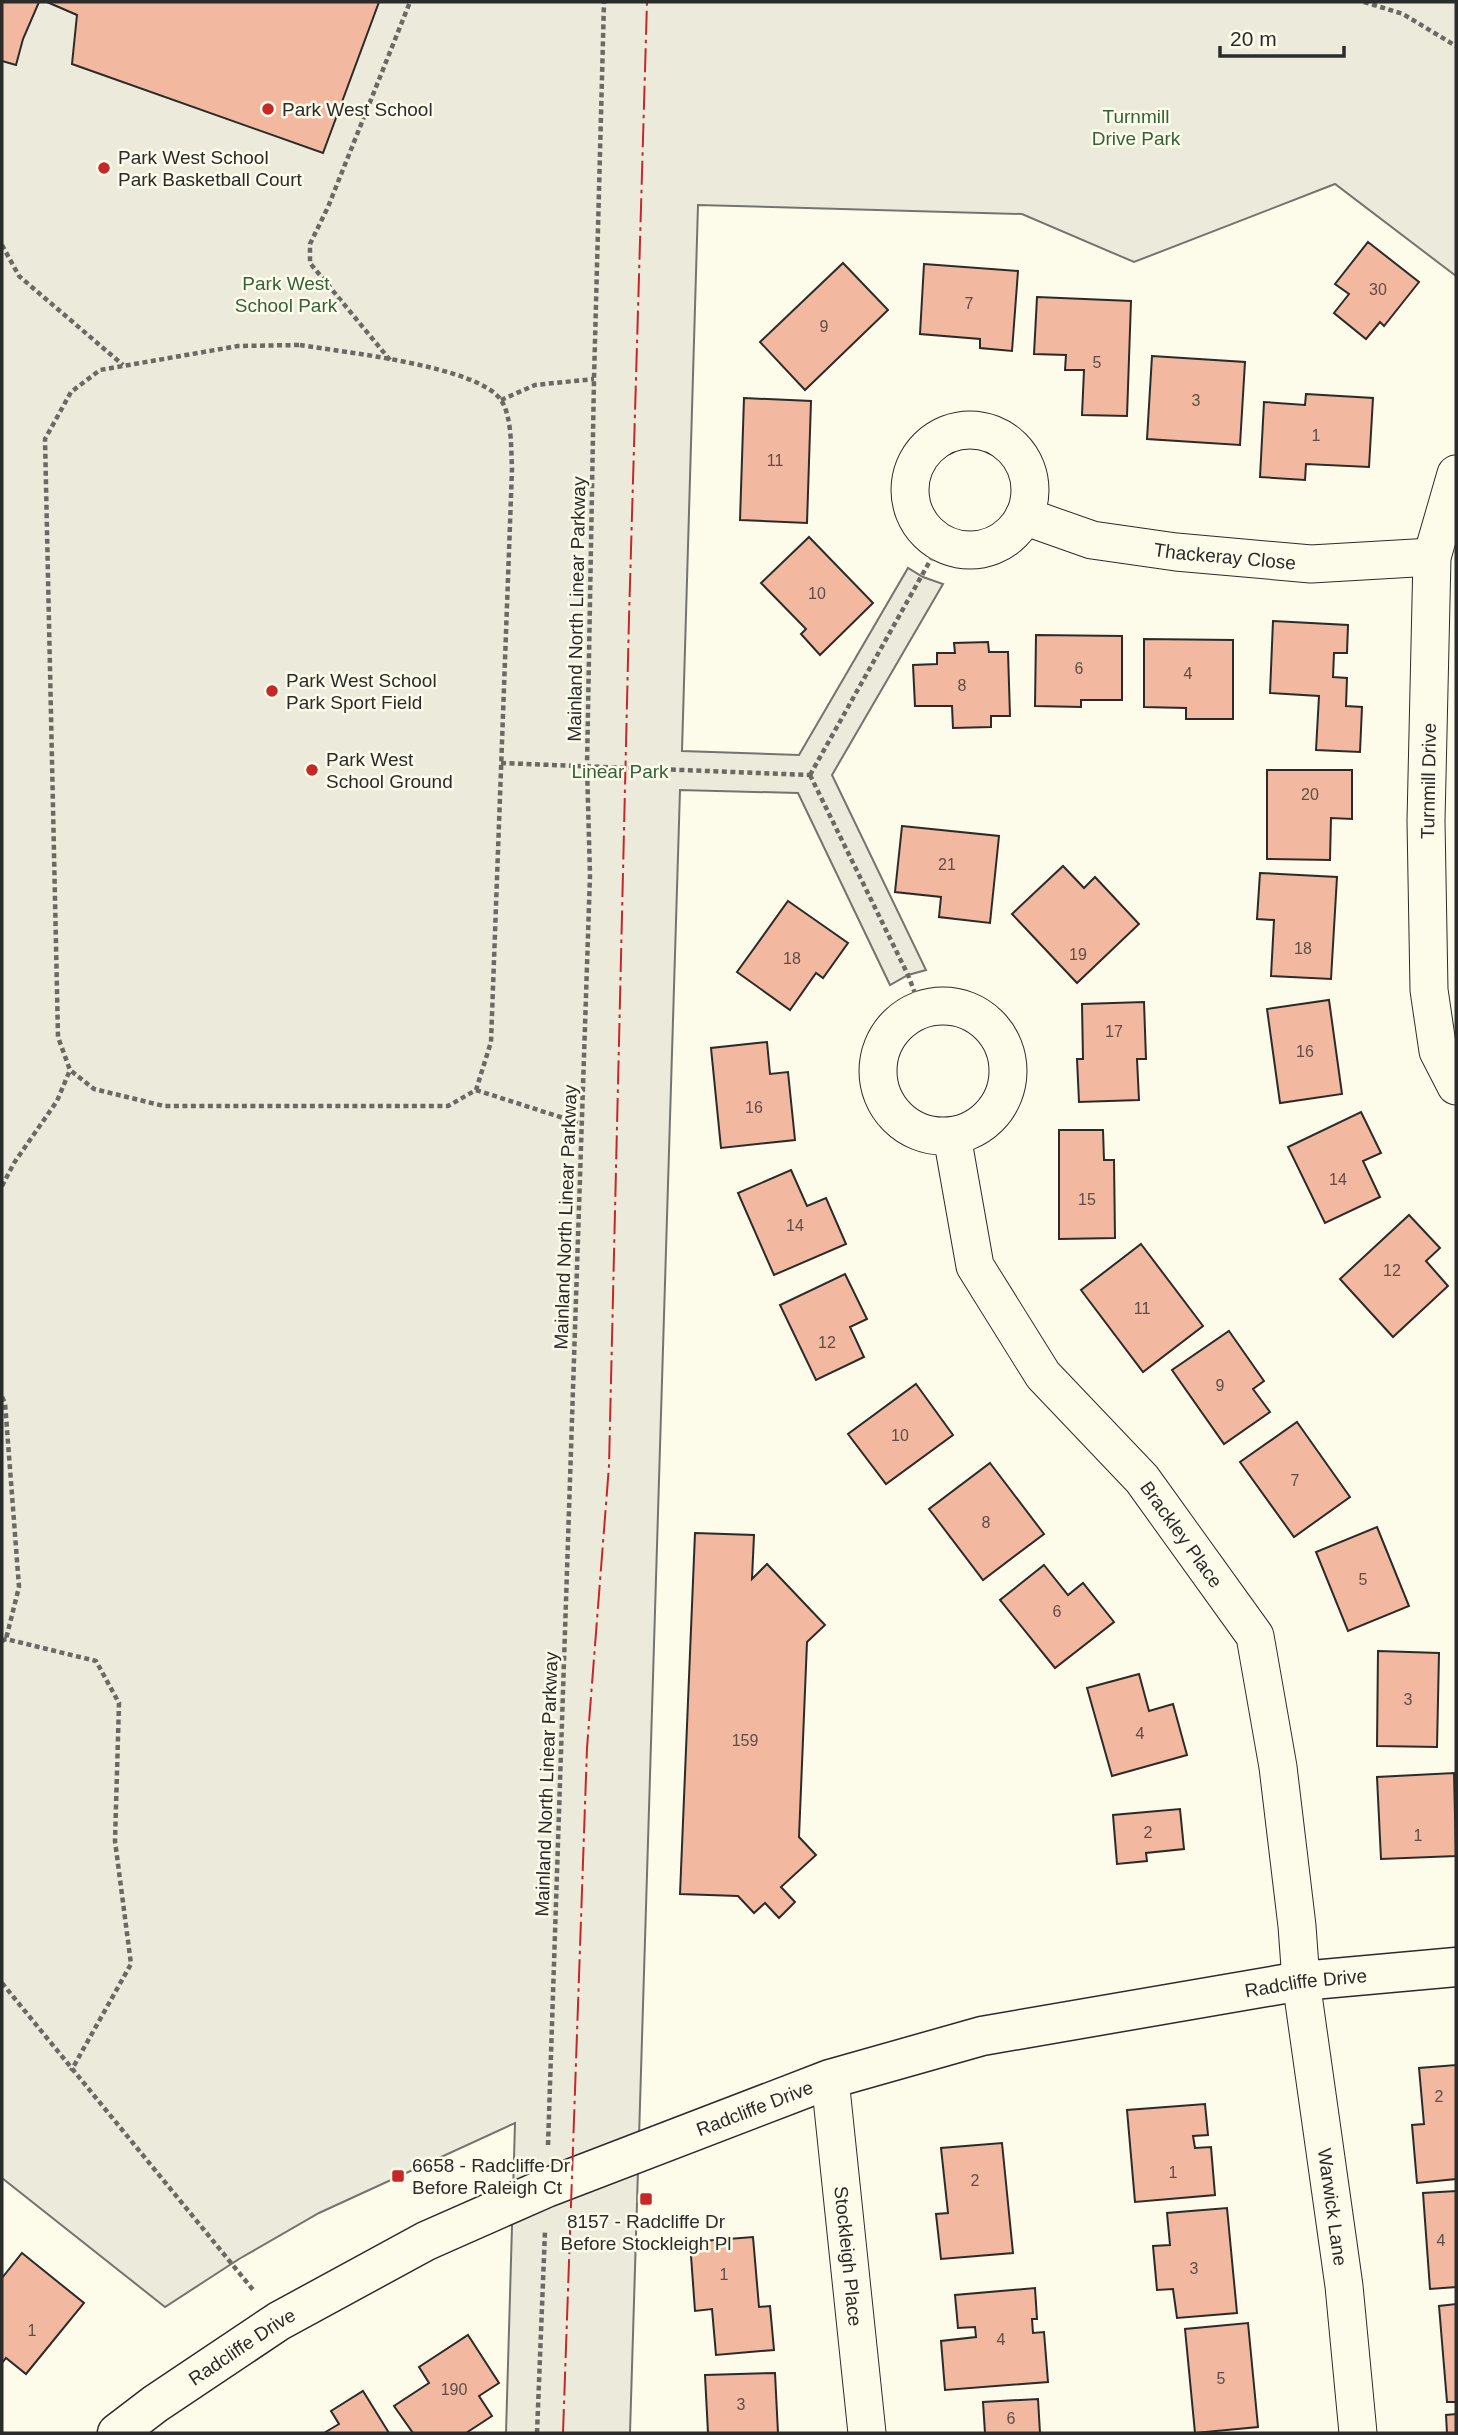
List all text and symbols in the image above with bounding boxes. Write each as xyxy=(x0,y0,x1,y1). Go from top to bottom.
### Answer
scale bar xyxy=(1220,14,1344,58)
text: 20 m xyxy=(1230,27,1277,50)
place label: Park West School xyxy=(282,99,433,120)
marker: Park West School xyxy=(260,101,276,117)
park label: Turnmill Drive Park xyxy=(1092,106,1181,149)
place label: Park West School Park Basketball Court xyxy=(118,147,302,190)
marker: Park West School Park Basketball Court xyxy=(96,160,112,176)
park label: Park West School Park xyxy=(235,273,338,316)
house number: 30 xyxy=(1369,281,1387,298)
house number: 7 xyxy=(965,295,974,312)
house number: 9 xyxy=(820,318,829,335)
house number: 5 xyxy=(1093,354,1102,371)
house number: 3 xyxy=(1192,392,1201,409)
house number: 1 xyxy=(1312,427,1321,444)
house number: 11 xyxy=(767,452,783,469)
street label: Mainland North Linear Parkway xyxy=(564,476,589,742)
street label: Thackeray Close xyxy=(1152,539,1297,574)
house number: 10 xyxy=(808,585,826,602)
house number: 6 xyxy=(1075,660,1084,677)
house number: 4 xyxy=(1184,665,1193,682)
place label: Park West School Park Sport Field xyxy=(286,670,437,713)
house number: 8 xyxy=(958,677,967,694)
marker: Park West School Park Sport Field xyxy=(264,683,280,699)
street label: Turnmill Drive xyxy=(1417,723,1440,839)
place label: Park West School Ground xyxy=(326,749,453,792)
park label: Linear Park xyxy=(571,761,669,782)
marker: Park West School Ground xyxy=(304,762,320,778)
house number: 20 xyxy=(1301,786,1319,803)
house number: 21 xyxy=(938,856,956,873)
house number: 18 xyxy=(1294,940,1312,957)
house number: 19 xyxy=(1069,946,1087,963)
house number: 18 xyxy=(783,950,801,967)
house number: 17 xyxy=(1105,1023,1123,1040)
house number: 16 xyxy=(1296,1043,1314,1060)
street label: Mainland North Linear Parkway xyxy=(550,1084,581,1350)
house number: 16 xyxy=(745,1099,763,1116)
house number: 14 xyxy=(1329,1171,1347,1188)
house number: 15 xyxy=(1078,1191,1096,1208)
house number: 14 xyxy=(786,1217,804,1234)
house number: 12 xyxy=(1383,1262,1401,1279)
house number: 11 xyxy=(1134,1300,1150,1317)
house number: 12 xyxy=(818,1334,836,1351)
house number: 9 xyxy=(1216,1377,1225,1394)
house number: 10 xyxy=(891,1427,909,1444)
house number: 7 xyxy=(1291,1472,1300,1489)
street label: Brackley Place xyxy=(1136,1477,1227,1592)
house number: 8 xyxy=(982,1514,991,1531)
house number: 5 xyxy=(1359,1571,1368,1588)
house number: 6 xyxy=(1053,1603,1062,1620)
street label: Mainland North Linear Parkway xyxy=(531,1651,562,1917)
house number: 3 xyxy=(1404,1691,1413,1708)
house number: 4 xyxy=(1136,1725,1145,1742)
house number: 159 xyxy=(732,1732,758,1749)
house number: 2 xyxy=(1144,1824,1153,1841)
house number: 1 xyxy=(1414,1827,1423,1844)
street label: Radcliffe Drive xyxy=(1243,1965,1368,2002)
street label: Radcliffe Drive xyxy=(693,2077,816,2140)
house number: 2 xyxy=(1435,2088,1444,2105)
street label: Warwick Lane xyxy=(1314,2147,1351,2267)
place label: 6658 - Radcliffe Dr Before Raleigh Ct xyxy=(412,2155,571,2198)
house number: 1 xyxy=(1169,2164,1178,2181)
marker: 6658 - Radcliffe Dr Before Raleigh Ct xyxy=(390,2168,406,2184)
house number: 2 xyxy=(971,2172,980,2189)
street label: Stockleigh Place xyxy=(830,2185,866,2327)
marker: 8157 - Radcliffe Dr Before Stockleigh Pl xyxy=(638,2191,654,2207)
place label: 8157 - Radcliffe Dr Before Stockleigh Pl xyxy=(560,2211,732,2254)
house number: 4 xyxy=(1437,2232,1446,2249)
house number: 3 xyxy=(1190,2260,1199,2277)
house number: 1 xyxy=(720,2266,729,2283)
street label: Radcliffe Drive xyxy=(185,2304,299,2389)
house number: 1 xyxy=(28,2322,37,2339)
house number: 4 xyxy=(997,2331,1006,2348)
house number: 5 xyxy=(1217,2370,1226,2387)
house number: 190 xyxy=(441,2381,467,2398)
house number: 3 xyxy=(737,2396,746,2413)
house number: 6 xyxy=(1007,2410,1016,2427)

